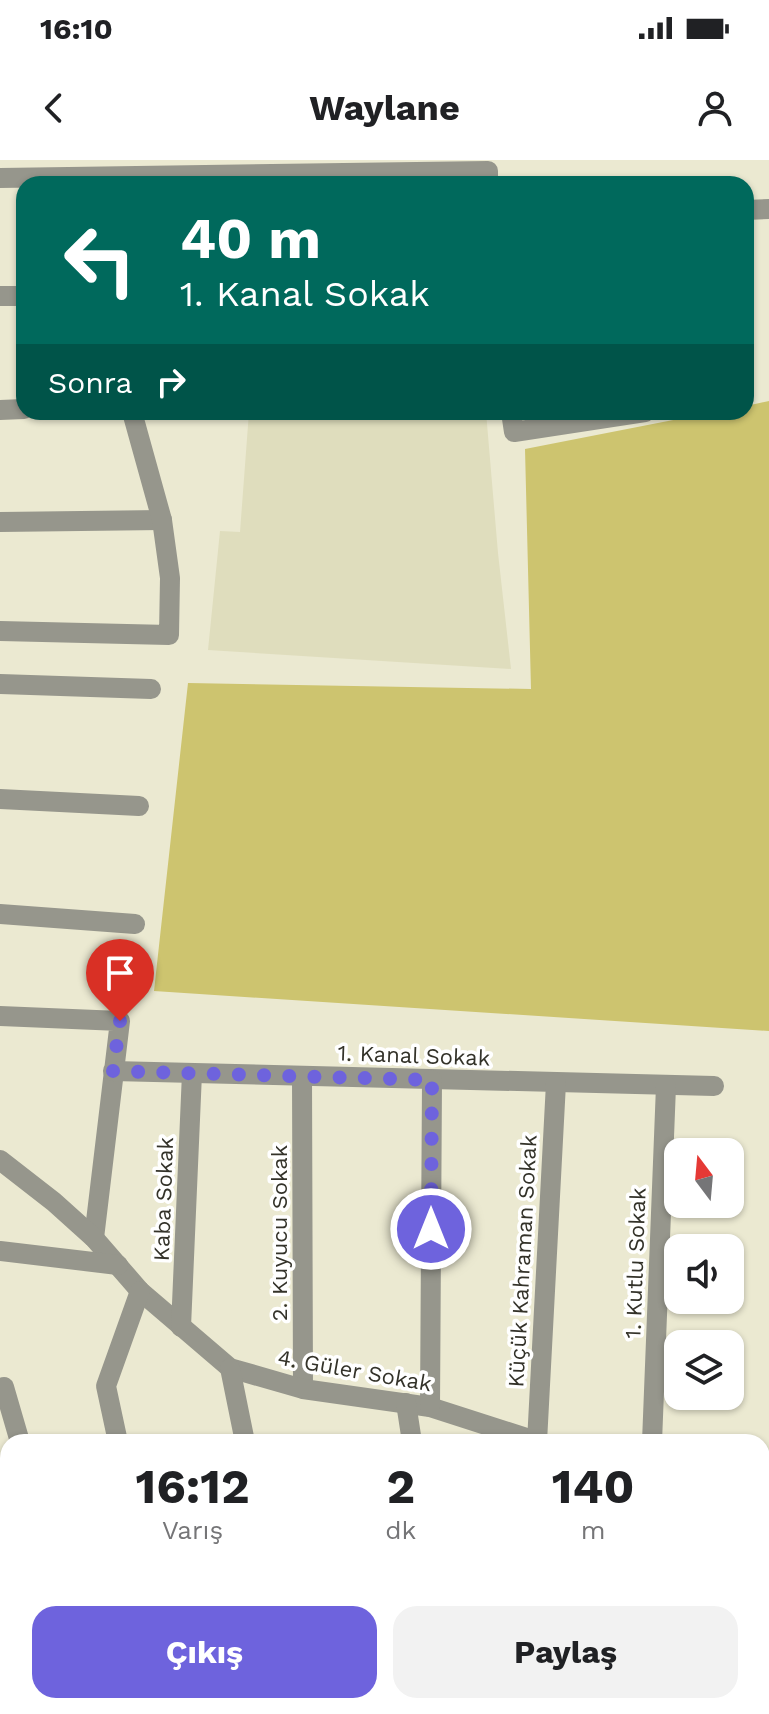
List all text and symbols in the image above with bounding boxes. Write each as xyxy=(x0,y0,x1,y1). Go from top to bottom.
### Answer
text: 16:10 xyxy=(40,11,113,46)
icon: back xyxy=(32,86,76,130)
icon: person xyxy=(693,86,737,130)
text: Waylane xyxy=(309,87,460,129)
text: 40 m xyxy=(180,206,321,272)
icon: left xyxy=(48,208,152,312)
text: 1. Kanal Sokak xyxy=(180,273,430,315)
icon: right xyxy=(149,360,193,404)
text: Sonra xyxy=(48,365,133,400)
pin xyxy=(86,939,154,1021)
icon: arrive xyxy=(98,951,142,995)
street label: 1. Kanal Sokak xyxy=(337,1040,491,1071)
street label: Küçük Kahraman Sokak xyxy=(503,1134,542,1388)
street label: Kaba Sokak xyxy=(149,1136,178,1262)
north arrow xyxy=(664,1138,744,1218)
map controls xyxy=(664,1138,744,1410)
street label: 2. Kuyucu Sokak xyxy=(267,1145,292,1321)
position arrow xyxy=(389,1187,473,1271)
street label: 1. Kutlu Sokak xyxy=(620,1187,651,1339)
button: sound xyxy=(664,1234,744,1314)
button: layers xyxy=(664,1330,744,1410)
street label: 4. Güler Sokak xyxy=(276,1345,434,1396)
text: 16:12 xyxy=(136,1458,250,1515)
text: 2 xyxy=(386,1458,415,1515)
text: 140 xyxy=(552,1458,634,1515)
text: Varış xyxy=(162,1515,223,1545)
text: dk xyxy=(385,1515,416,1545)
text: m xyxy=(581,1515,605,1545)
button: Çıkış xyxy=(32,1606,377,1698)
button: Paylaş xyxy=(393,1606,738,1698)

